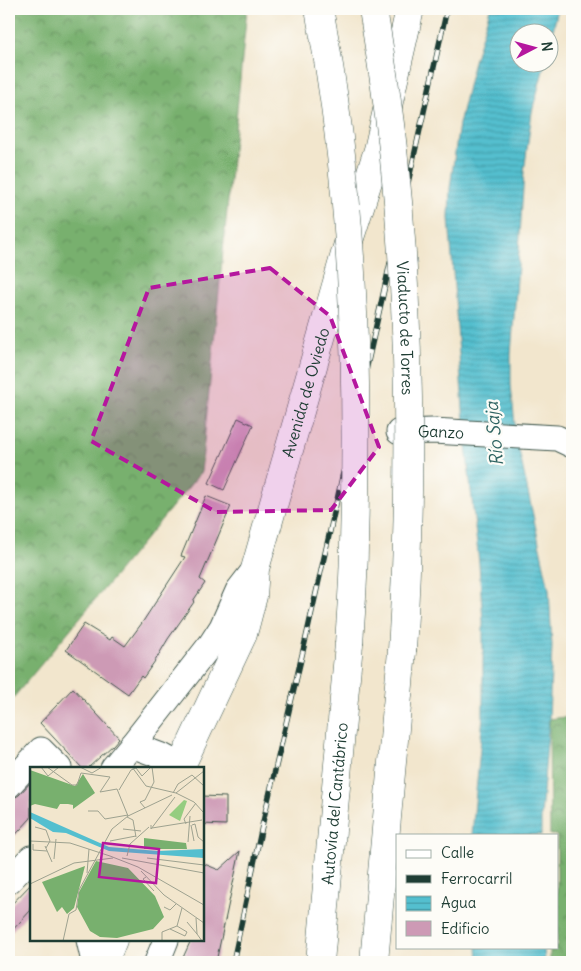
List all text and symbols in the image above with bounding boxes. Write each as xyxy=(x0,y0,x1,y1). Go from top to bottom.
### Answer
north arrow xyxy=(508,22,558,72)
text: N xyxy=(537,41,556,52)
street label: Viaducto de Torres xyxy=(393,260,418,395)
street label: Avenida de Oviedo xyxy=(277,325,334,460)
water label: Río Saja xyxy=(480,399,508,467)
street label: Ganzo xyxy=(417,421,465,443)
street label: Autovía del Cantábrico xyxy=(317,722,352,886)
inset map xyxy=(30,767,204,941)
legend xyxy=(396,834,558,948)
text: Calle xyxy=(441,843,474,862)
text: Ferrocarril xyxy=(441,869,512,888)
text: Agua xyxy=(441,893,477,912)
text: Edificio xyxy=(441,919,489,938)

